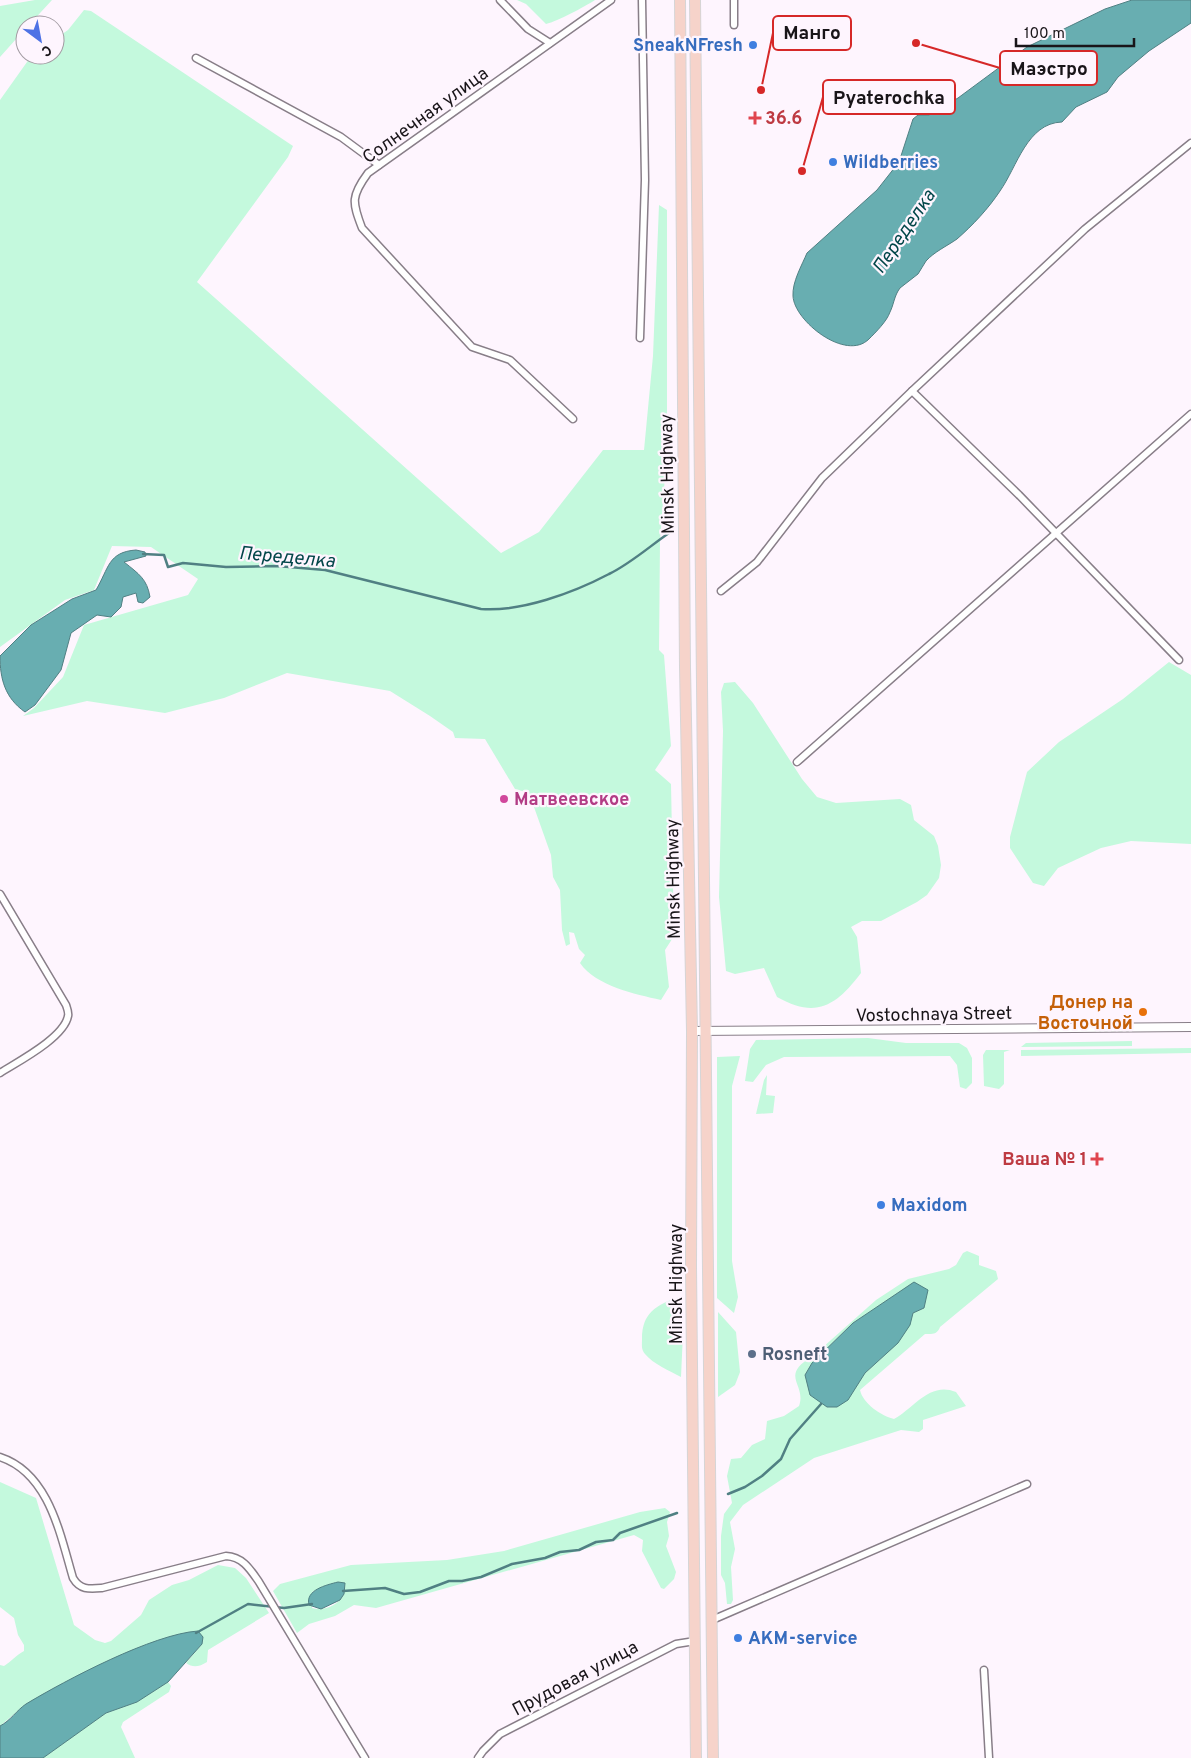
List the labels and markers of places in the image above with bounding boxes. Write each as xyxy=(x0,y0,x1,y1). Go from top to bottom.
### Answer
callout: Манго xyxy=(773,16,851,50)
place label: SneakNFresh xyxy=(633,35,743,58)
marker: SneakNFresh xyxy=(747,39,759,51)
callout: Маэстро xyxy=(1000,51,1097,85)
callout: Pyaterochka xyxy=(823,80,955,114)
place label: 36.6 xyxy=(765,108,802,131)
marker: 36.6 xyxy=(749,112,761,124)
place label: Wildberries xyxy=(843,152,938,175)
marker: Wildberries xyxy=(827,156,839,168)
place label: Матвеевское xyxy=(514,789,629,812)
marker: Матвеевское xyxy=(498,793,510,805)
place label: Донер на Восточной xyxy=(1038,992,1133,1036)
marker: Донер на Восточной xyxy=(1137,1006,1149,1018)
place label: Ваша № 1 xyxy=(1002,1149,1087,1172)
marker: Ваша № 1 xyxy=(1091,1153,1103,1165)
place label: Maxidom xyxy=(891,1195,967,1218)
marker: Maxidom xyxy=(875,1199,887,1211)
place label: Rosneft xyxy=(762,1344,827,1367)
marker: Rosneft xyxy=(746,1348,758,1360)
place label: AKM-service xyxy=(748,1628,858,1651)
marker: AKM-service xyxy=(732,1632,744,1644)

